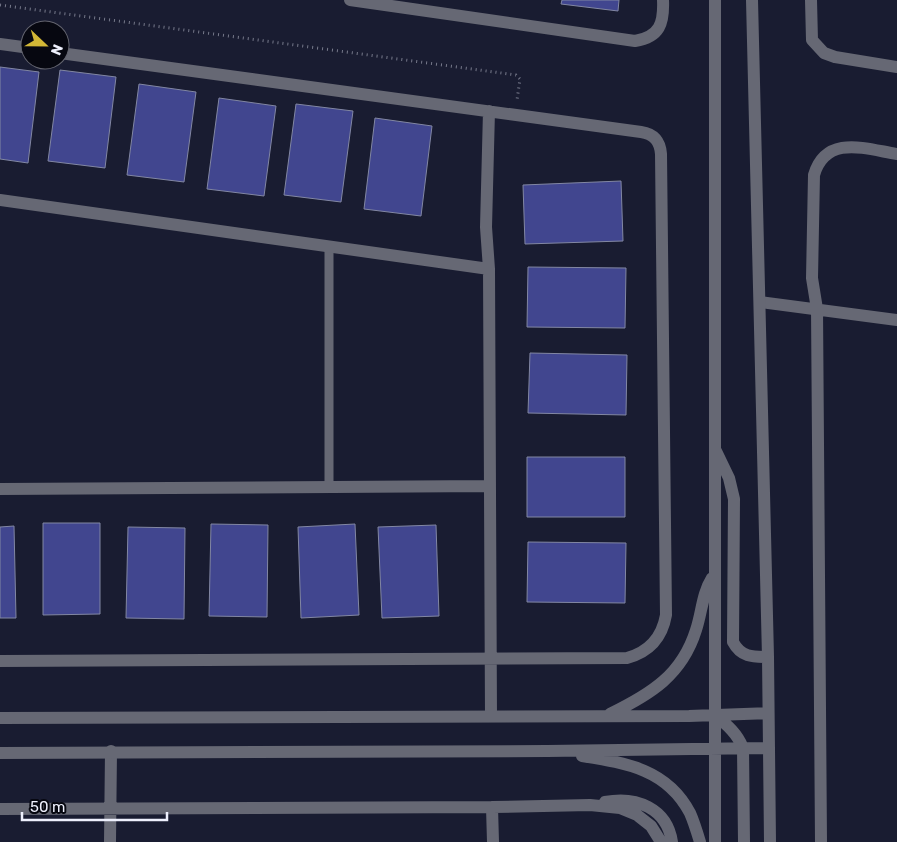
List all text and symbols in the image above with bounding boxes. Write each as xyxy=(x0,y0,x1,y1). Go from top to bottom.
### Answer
north arrow xyxy=(20,20,70,70)
text: N xyxy=(47,42,66,58)
scale bar xyxy=(22,790,168,822)
text: 50 m xyxy=(30,798,65,816)

